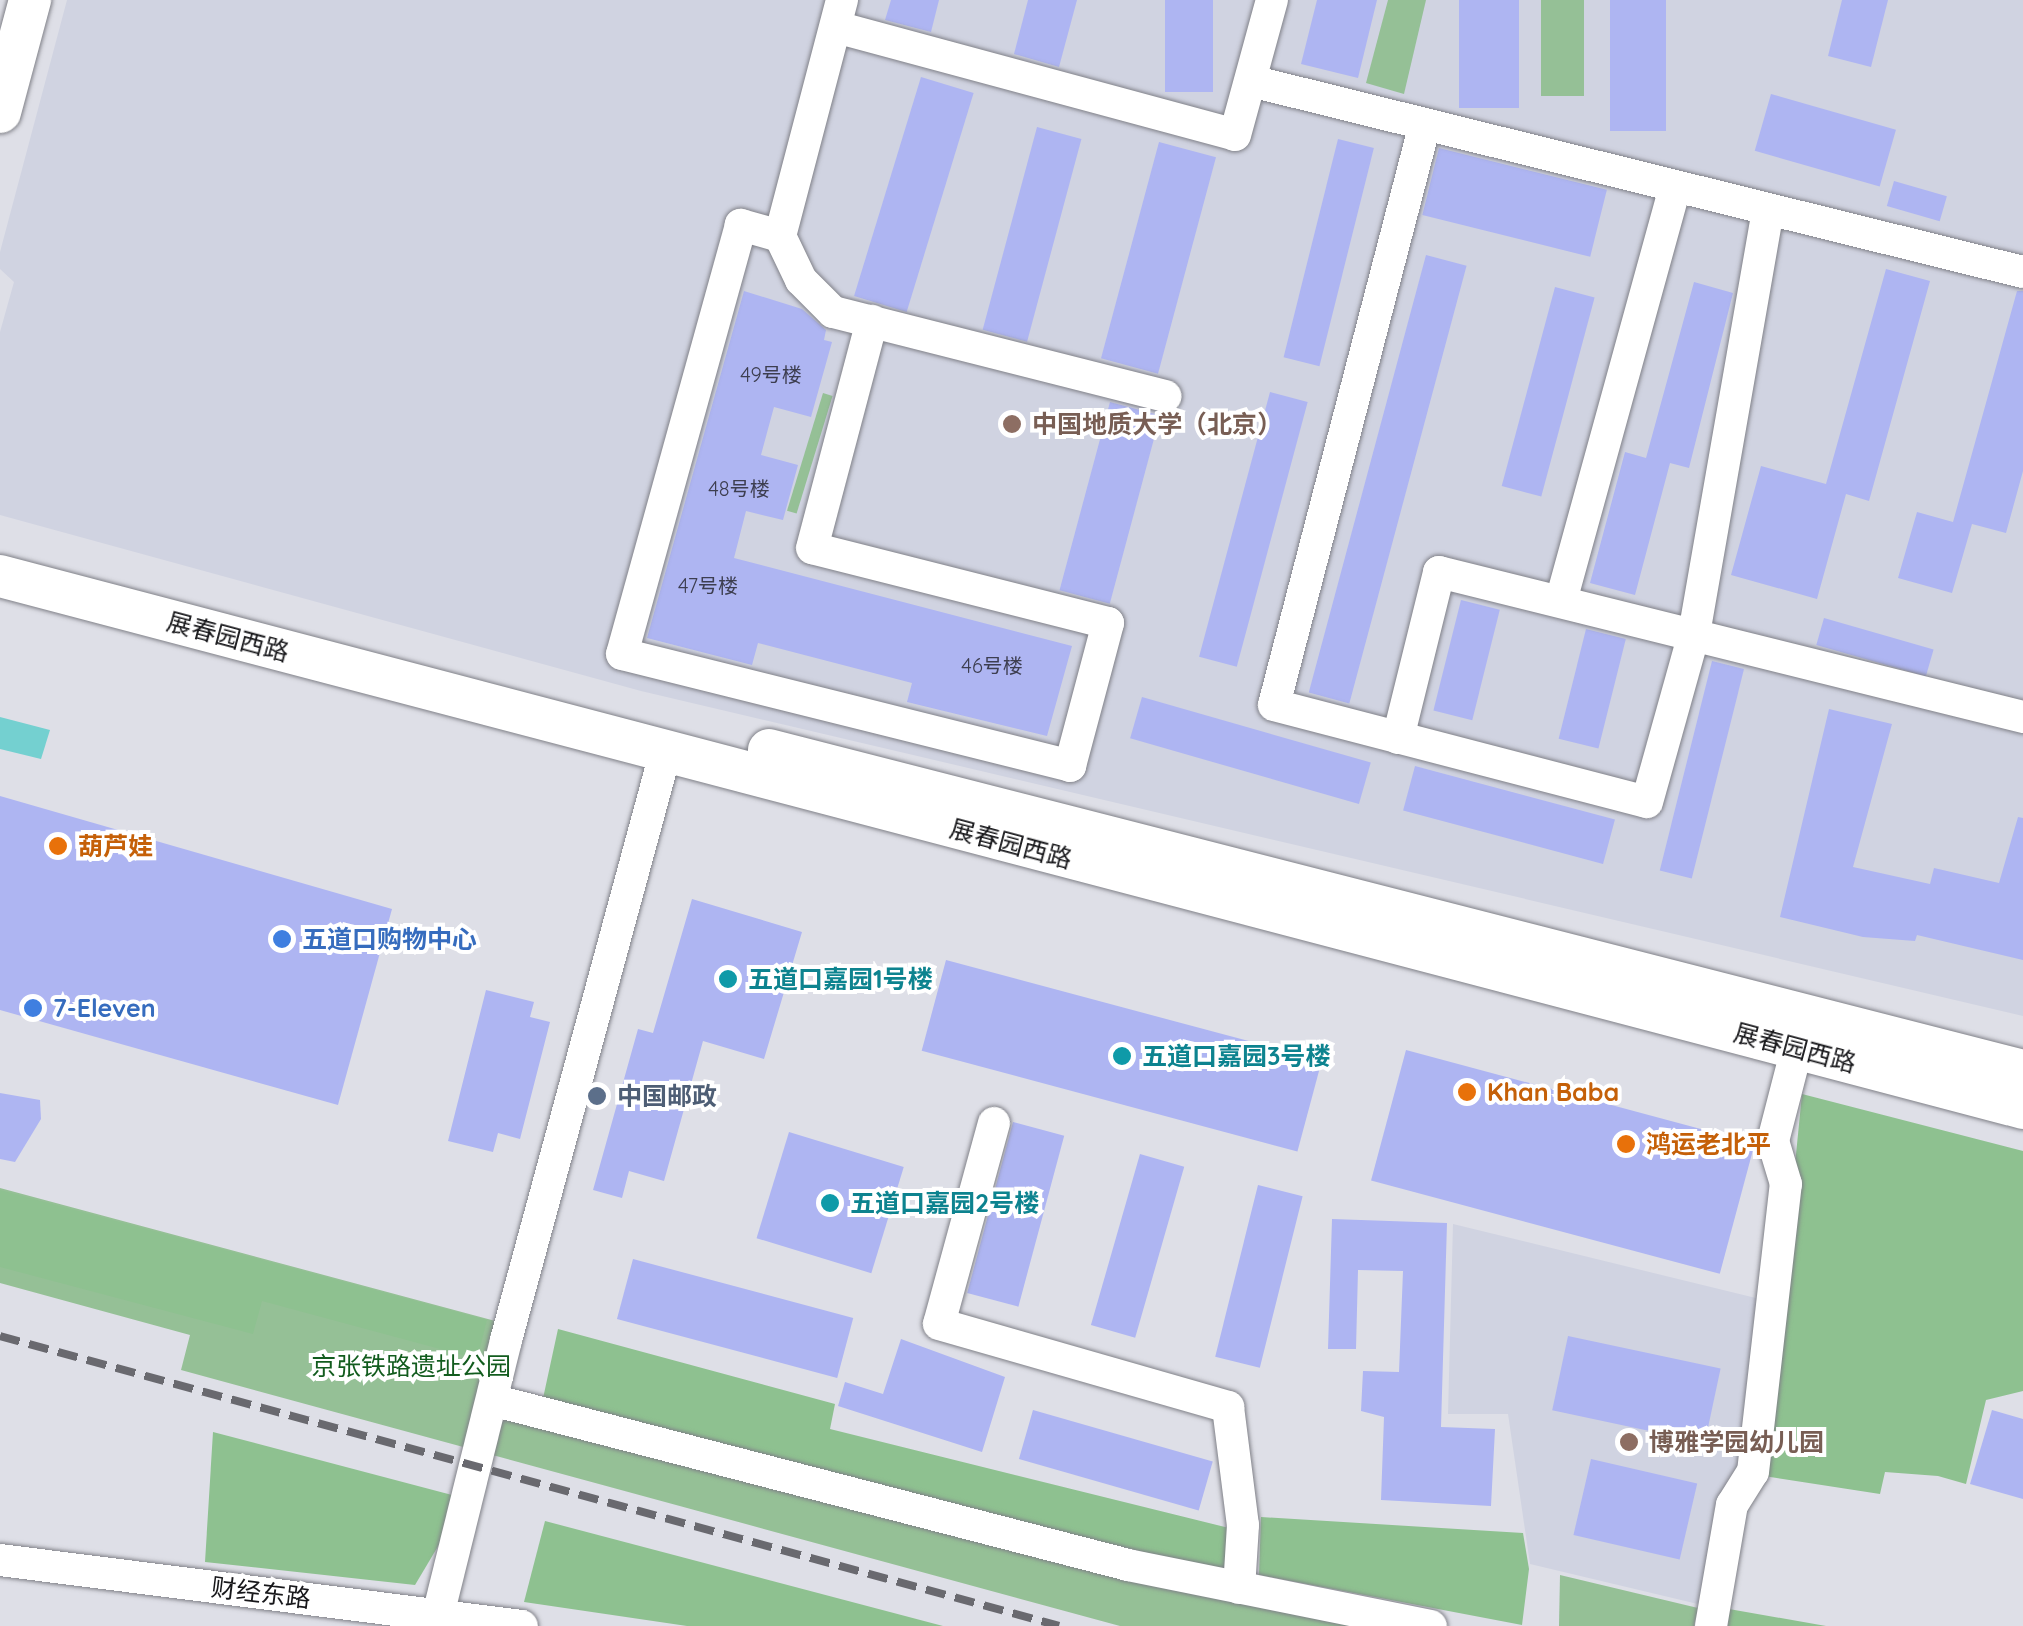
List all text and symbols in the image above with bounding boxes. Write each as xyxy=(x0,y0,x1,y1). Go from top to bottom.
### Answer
house number: 49号楼 xyxy=(740,362,802,386)
place label: 中国地质大学（北京） xyxy=(1032,409,1282,439)
marker: 中国地质大学（北京） xyxy=(1001,413,1023,435)
house number: 48号楼 xyxy=(708,476,770,500)
house number: 47号楼 xyxy=(678,573,738,597)
street label: 展春园西路 xyxy=(164,606,292,668)
house number: 46号楼 xyxy=(961,653,1023,677)
street label: 展春园西路 xyxy=(947,813,1075,875)
place label: 葫芦娃 xyxy=(78,831,153,861)
marker: 葫芦娃 xyxy=(47,835,69,857)
place label: 五道口购物中心 xyxy=(302,924,477,954)
marker: 五道口购物中心 xyxy=(271,928,293,950)
place label: 五道口嘉园1号楼 xyxy=(748,964,933,994)
marker: 五道口嘉园1号楼 xyxy=(717,968,739,990)
place label: 7-Eleven xyxy=(53,993,156,1023)
marker: 7-Eleven xyxy=(22,997,44,1019)
street label: 展春园西路 xyxy=(1731,1017,1859,1079)
place label: 五道口嘉园3号楼 xyxy=(1142,1041,1330,1071)
marker: 五道口嘉园3号楼 xyxy=(1111,1045,1133,1067)
place label: Khan Baba xyxy=(1487,1077,1619,1107)
place label: 中国邮政 xyxy=(617,1081,717,1111)
marker: Khan Baba xyxy=(1456,1081,1478,1103)
marker: 中国邮政 xyxy=(586,1085,608,1107)
place label: 鸿运老北平 xyxy=(1646,1129,1771,1159)
marker: 鸿运老北平 xyxy=(1615,1133,1637,1155)
place label: 五道口嘉园2号楼 xyxy=(850,1188,1039,1218)
marker: 五道口嘉园2号楼 xyxy=(819,1192,841,1214)
park label: 京张铁路遗址公园 xyxy=(311,1351,511,1381)
place label: 博雅学园幼儿园 xyxy=(1649,1427,1824,1457)
marker: 博雅学园幼儿园 xyxy=(1618,1431,1640,1453)
street label: 财经东路 xyxy=(210,1572,312,1614)

